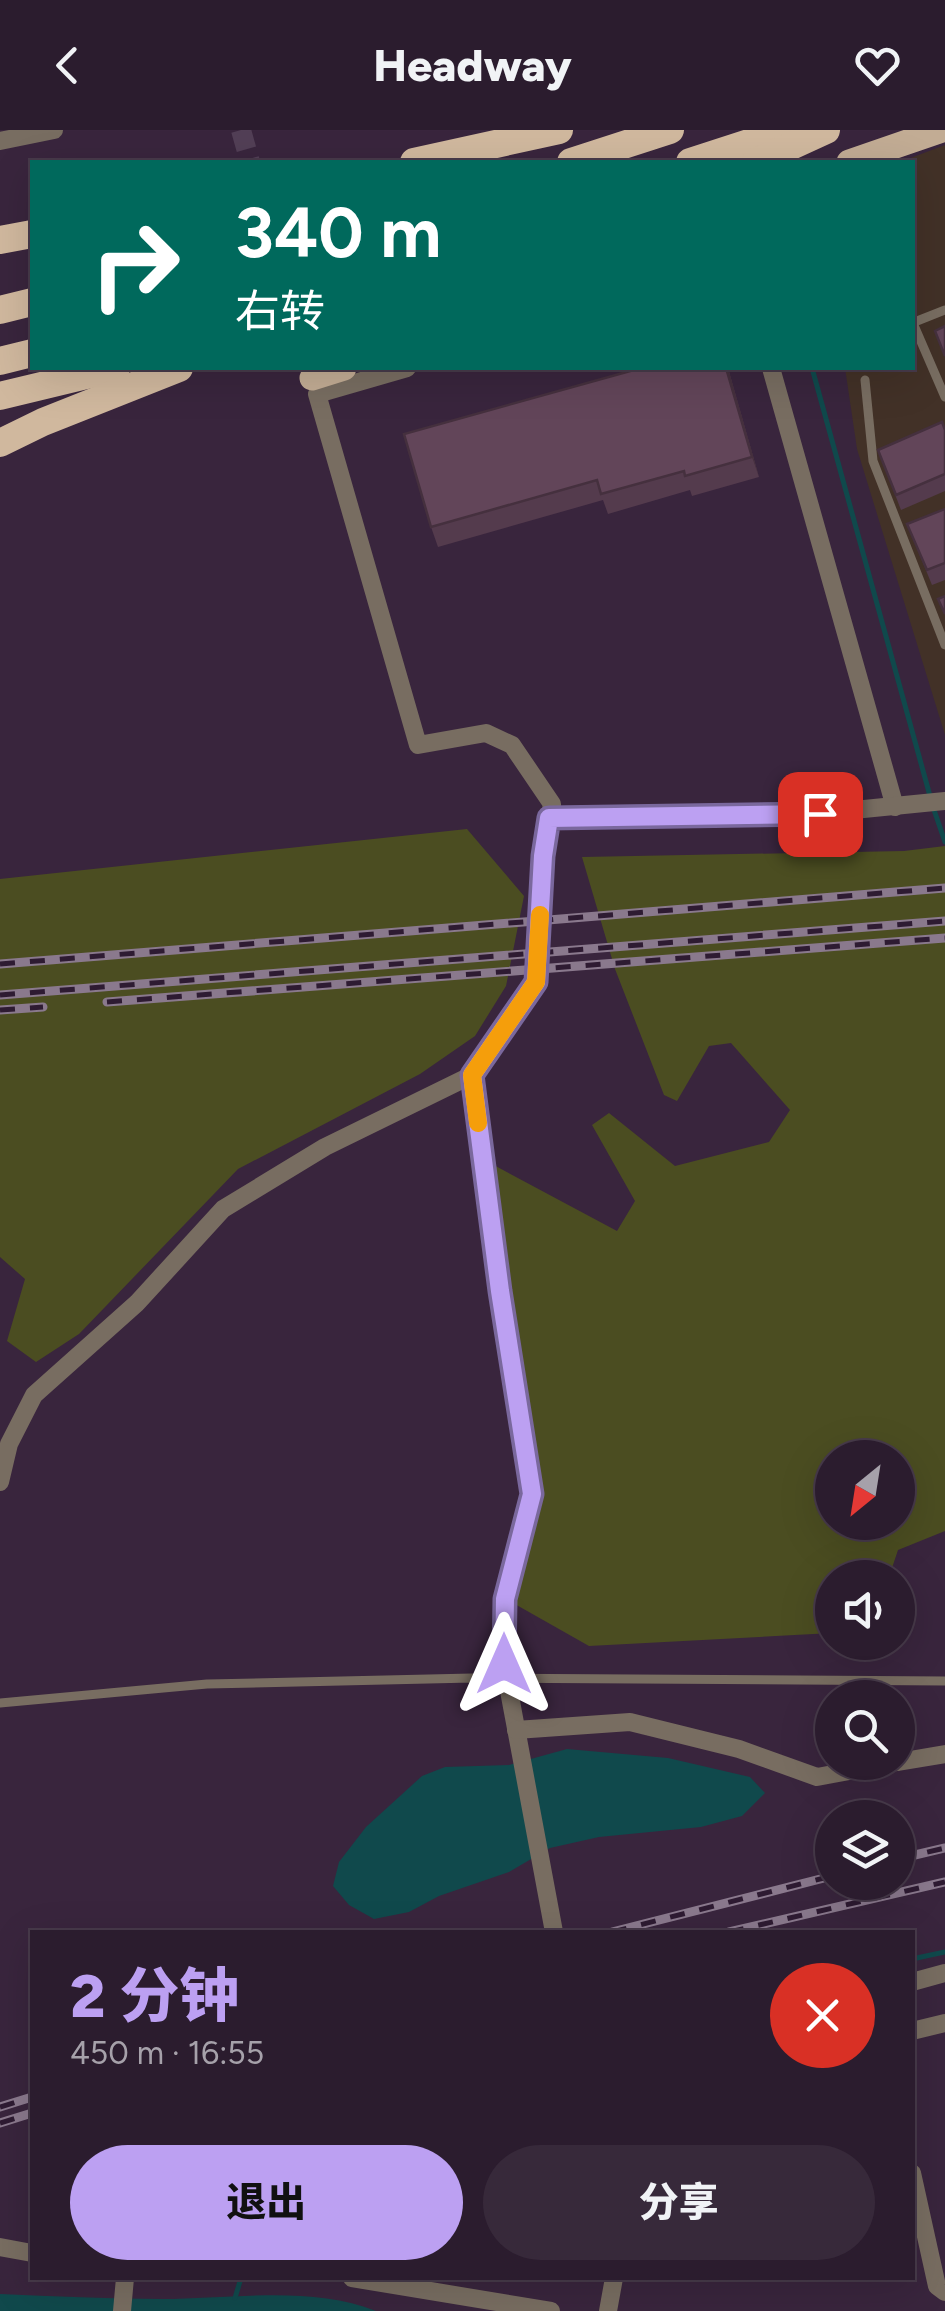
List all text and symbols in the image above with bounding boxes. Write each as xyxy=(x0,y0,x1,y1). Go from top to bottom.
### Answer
icon: back xyxy=(40,38,95,93)
text: Headway xyxy=(373,38,572,92)
icon: heart xyxy=(850,38,905,93)
text: 340 m xyxy=(235,190,441,275)
icon: right xyxy=(70,200,200,330)
text: 右转 xyxy=(235,284,325,338)
pin xyxy=(778,772,863,857)
icon: arrive xyxy=(793,787,848,842)
north arrow xyxy=(815,1440,915,1540)
map controls xyxy=(815,1440,915,1900)
button: sound xyxy=(815,1560,915,1660)
position arrow xyxy=(452,1612,556,1716)
button: search xyxy=(815,1680,915,1780)
button: layers xyxy=(815,1800,915,1900)
text: 2 分钟 xyxy=(70,1960,239,2032)
button: close xyxy=(770,1963,875,2068)
text: 450 m · 16:55 xyxy=(70,2034,264,2072)
button: 退出 xyxy=(70,2145,463,2260)
button: 分享 xyxy=(483,2145,875,2260)

